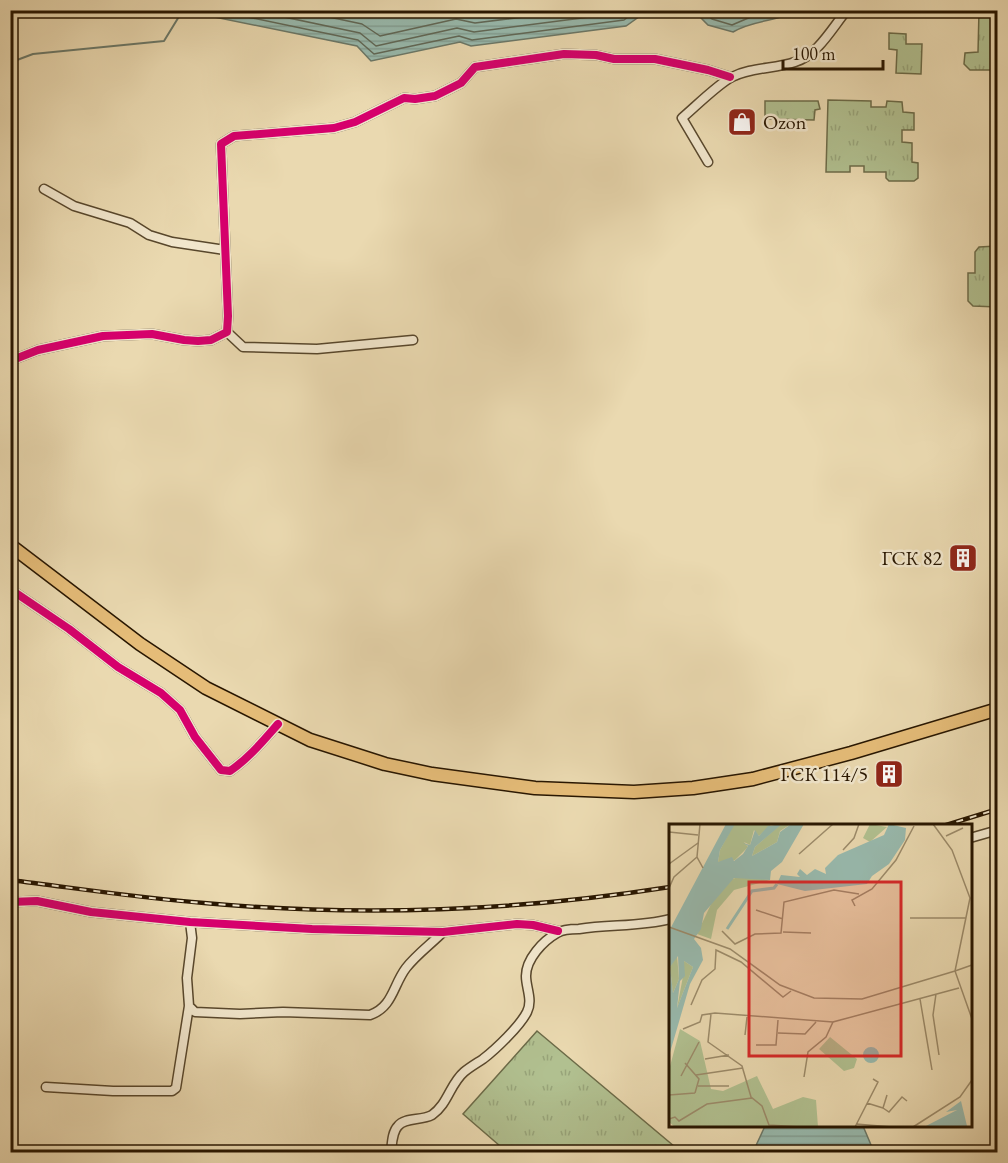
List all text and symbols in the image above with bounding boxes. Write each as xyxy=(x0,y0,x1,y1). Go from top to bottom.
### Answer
scale bar xyxy=(783,33,884,71)
text: 100 m xyxy=(792,42,836,65)
shop icon: Ozon xyxy=(726,106,758,138)
place label: Ozon xyxy=(763,109,807,135)
building icon: ГСК 82 xyxy=(947,542,979,574)
place label: ГСК 82 xyxy=(881,545,942,571)
building icon: ГСК 114/5 xyxy=(873,758,905,790)
place label: ГСК 114/5 xyxy=(780,761,868,787)
inset map xyxy=(669,824,972,1127)

